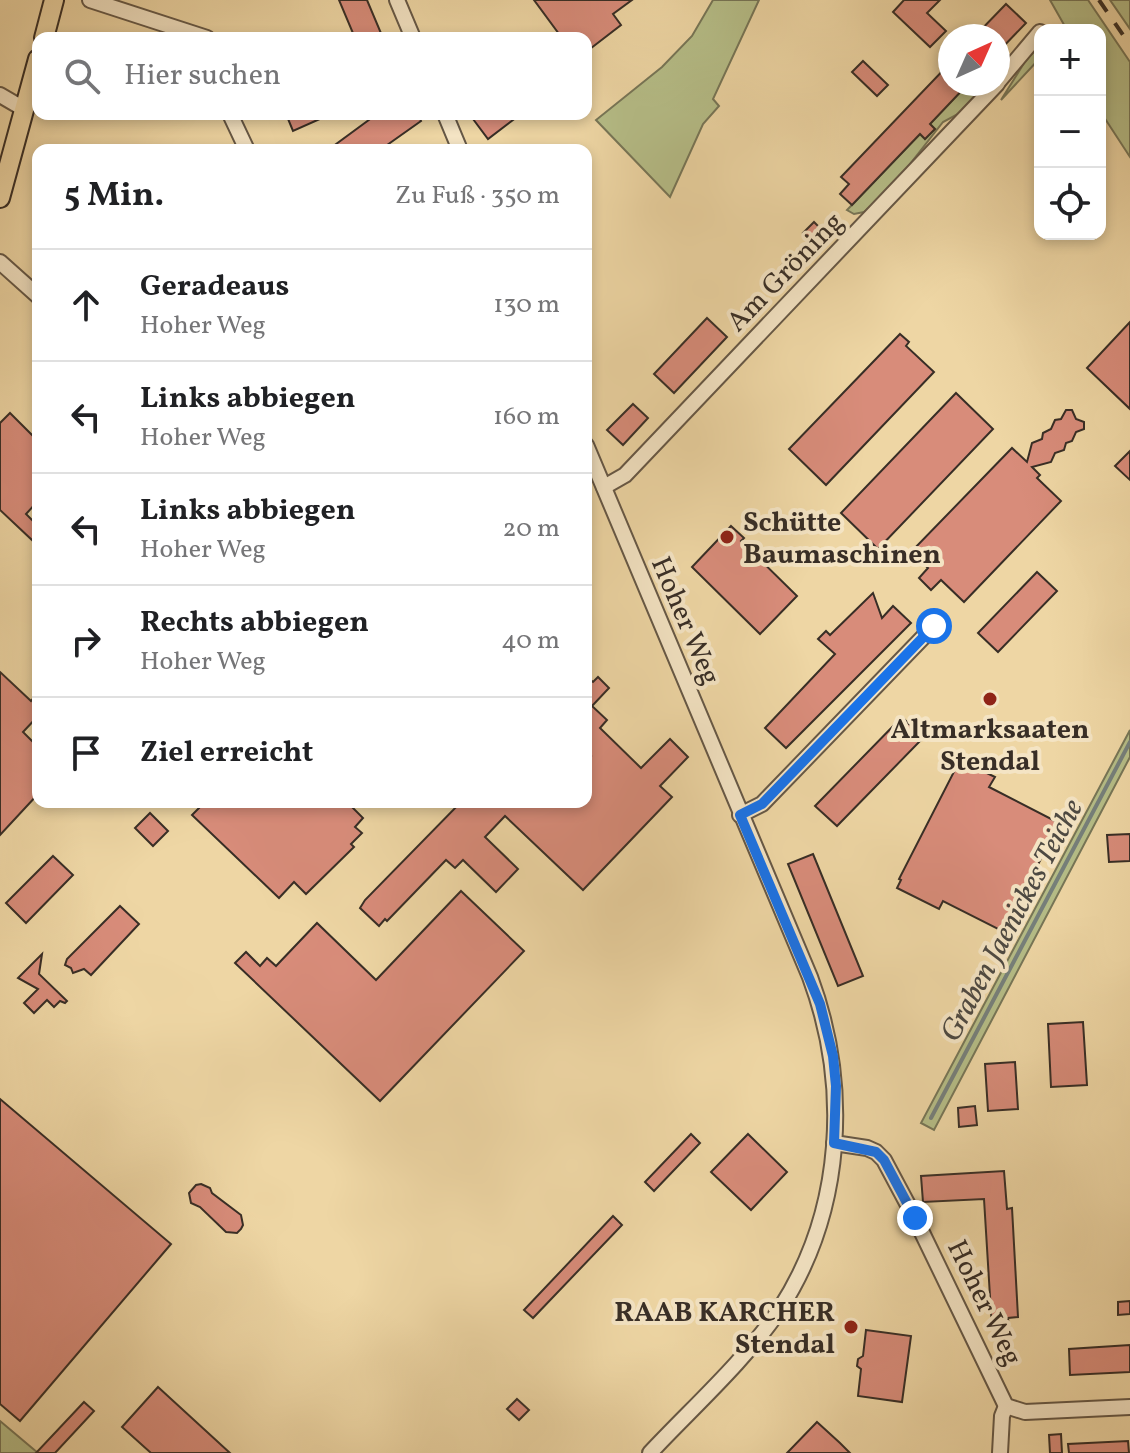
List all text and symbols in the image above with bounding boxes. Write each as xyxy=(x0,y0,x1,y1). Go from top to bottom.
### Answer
north arrow xyxy=(938,24,1010,96)
map controls xyxy=(1034,24,1106,240)
button: + xyxy=(1034,24,1106,96)
search box xyxy=(32,32,592,120)
icon: search xyxy=(60,54,104,98)
text: Hier suchen xyxy=(124,55,281,97)
button: − xyxy=(1034,96,1106,168)
button: locate xyxy=(1034,168,1106,240)
text: 5 Min. xyxy=(64,173,164,220)
text: Zu Fuß · 350 m xyxy=(395,178,560,214)
street label: Am Gröning xyxy=(719,204,853,341)
text: Geradeaus xyxy=(140,266,289,308)
icon: ahead xyxy=(64,283,108,327)
text: 130 m xyxy=(493,287,560,323)
text: Hoher Weg xyxy=(140,308,266,344)
text: Links abbiegen xyxy=(140,378,356,420)
icon: left xyxy=(64,395,108,439)
text: 160 m xyxy=(493,399,560,435)
text: Hoher Weg xyxy=(140,420,266,456)
text: Links abbiegen xyxy=(140,490,356,532)
place label: Schütte Baumaschinen xyxy=(743,504,941,575)
icon: left xyxy=(64,507,108,551)
text: 20 m xyxy=(502,511,560,547)
marker: Schütte Baumaschinen xyxy=(718,528,736,546)
text: Hoher Weg xyxy=(140,532,266,568)
street label: Hoher Weg xyxy=(640,551,729,691)
text: Rechts abbiegen xyxy=(140,602,369,644)
route start xyxy=(916,608,952,644)
icon: right xyxy=(64,619,108,663)
text: 40 m xyxy=(501,623,560,659)
text: Hoher Weg xyxy=(140,644,266,680)
marker: Altmarksaaten Stendal xyxy=(981,690,999,708)
place label: Altmarksaaten Stendal xyxy=(891,711,1089,782)
icon: arrive xyxy=(64,731,108,775)
text: Ziel erreicht xyxy=(140,732,313,774)
water label: Graben Jaenickes Teiche xyxy=(931,792,1095,1050)
route end xyxy=(897,1200,933,1236)
street label: Hoher Weg xyxy=(937,1234,1031,1373)
place label: RAAB KARCHER Stendal xyxy=(614,1294,835,1365)
marker: RAAB KARCHER Stendal xyxy=(842,1318,860,1336)

